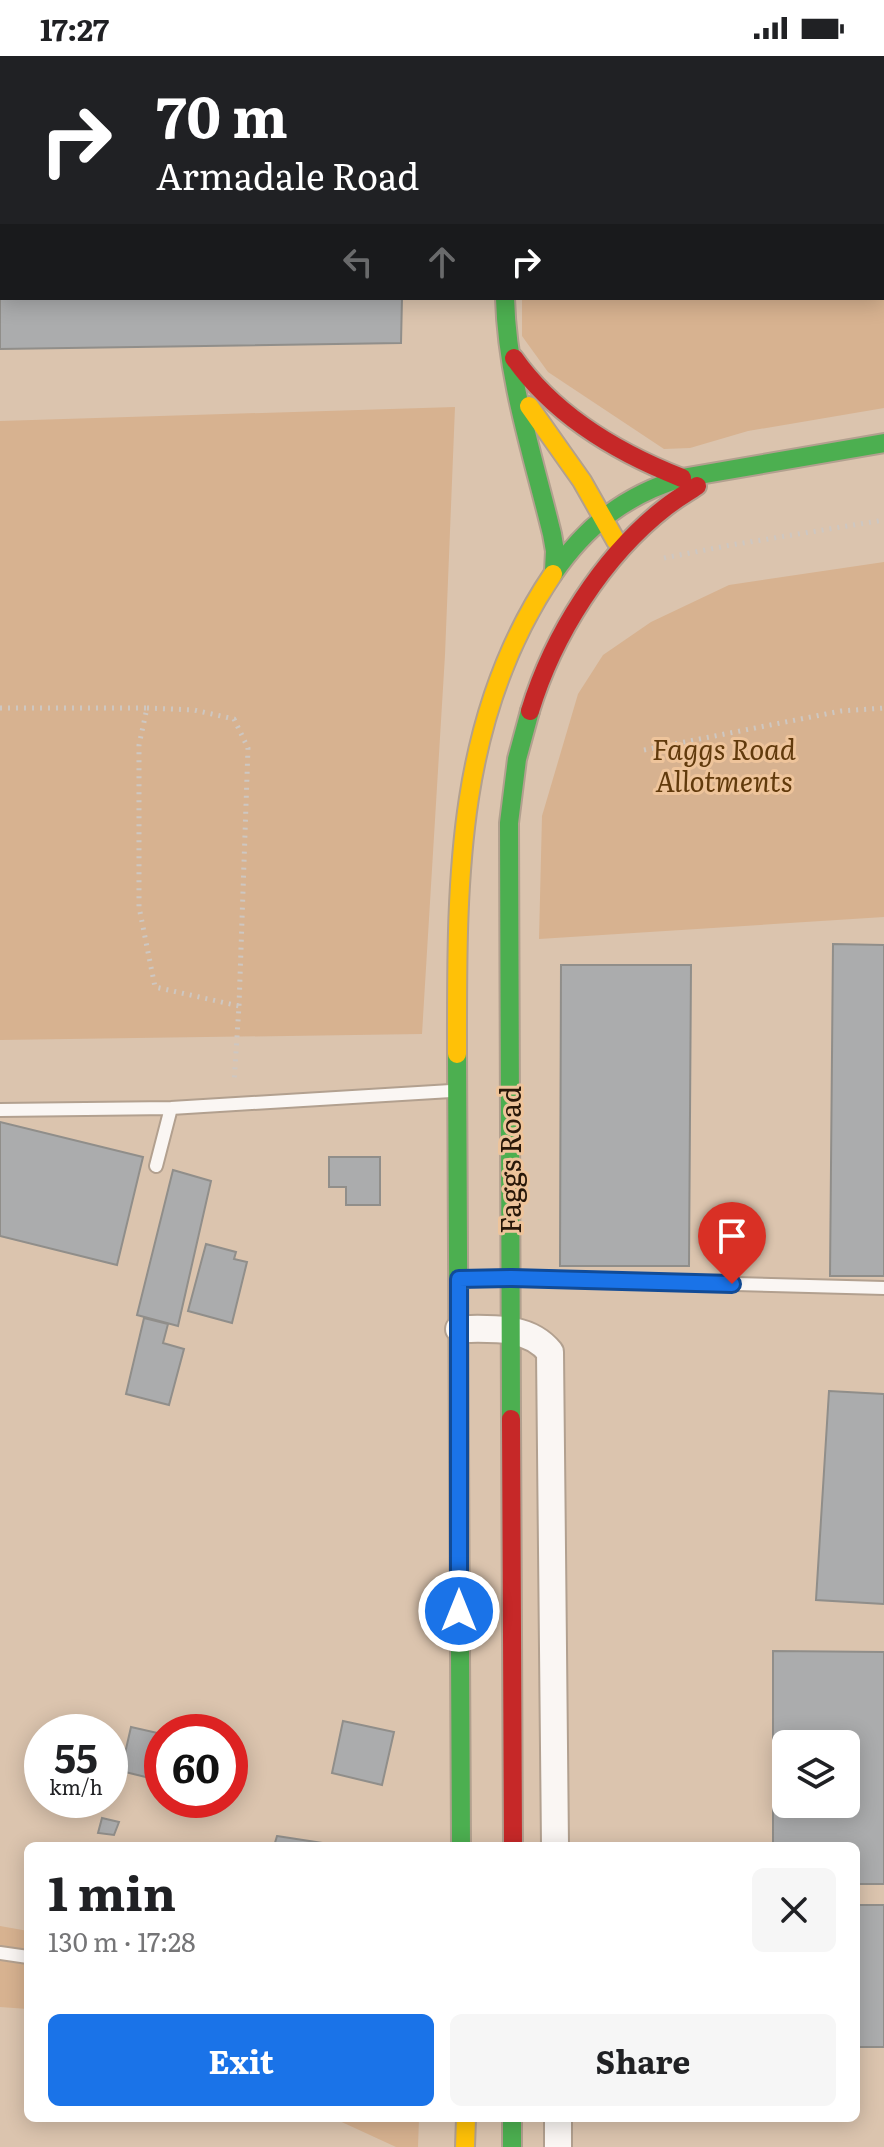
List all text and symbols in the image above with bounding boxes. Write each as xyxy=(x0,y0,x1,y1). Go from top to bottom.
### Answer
text: 17:27 xyxy=(40,6,109,50)
text: 70 m xyxy=(156,72,288,155)
icon: right xyxy=(24,88,128,192)
text: Armadale Road xyxy=(156,148,419,201)
icon: left xyxy=(336,240,380,284)
icon: ahead xyxy=(420,240,464,284)
icon: right xyxy=(504,240,548,284)
park label: Faggs Road Allotments xyxy=(652,727,796,801)
street label: Faggs Road xyxy=(488,1086,530,1234)
pin xyxy=(698,1202,766,1284)
icon: arrive xyxy=(710,1214,754,1258)
position arrow xyxy=(417,1569,501,1653)
speed limit sign: 60 xyxy=(144,1714,248,1818)
text: 55 xyxy=(54,1726,98,1785)
map controls xyxy=(772,1730,860,1818)
button: layers xyxy=(772,1730,860,1818)
text: km/h xyxy=(49,1771,103,1801)
text: 1 min xyxy=(48,1855,176,1926)
button: close xyxy=(752,1868,836,1952)
text: 130 m · 17:28 xyxy=(48,1921,196,1960)
button: Exit xyxy=(48,2014,434,2106)
button: Share xyxy=(450,2014,836,2106)

